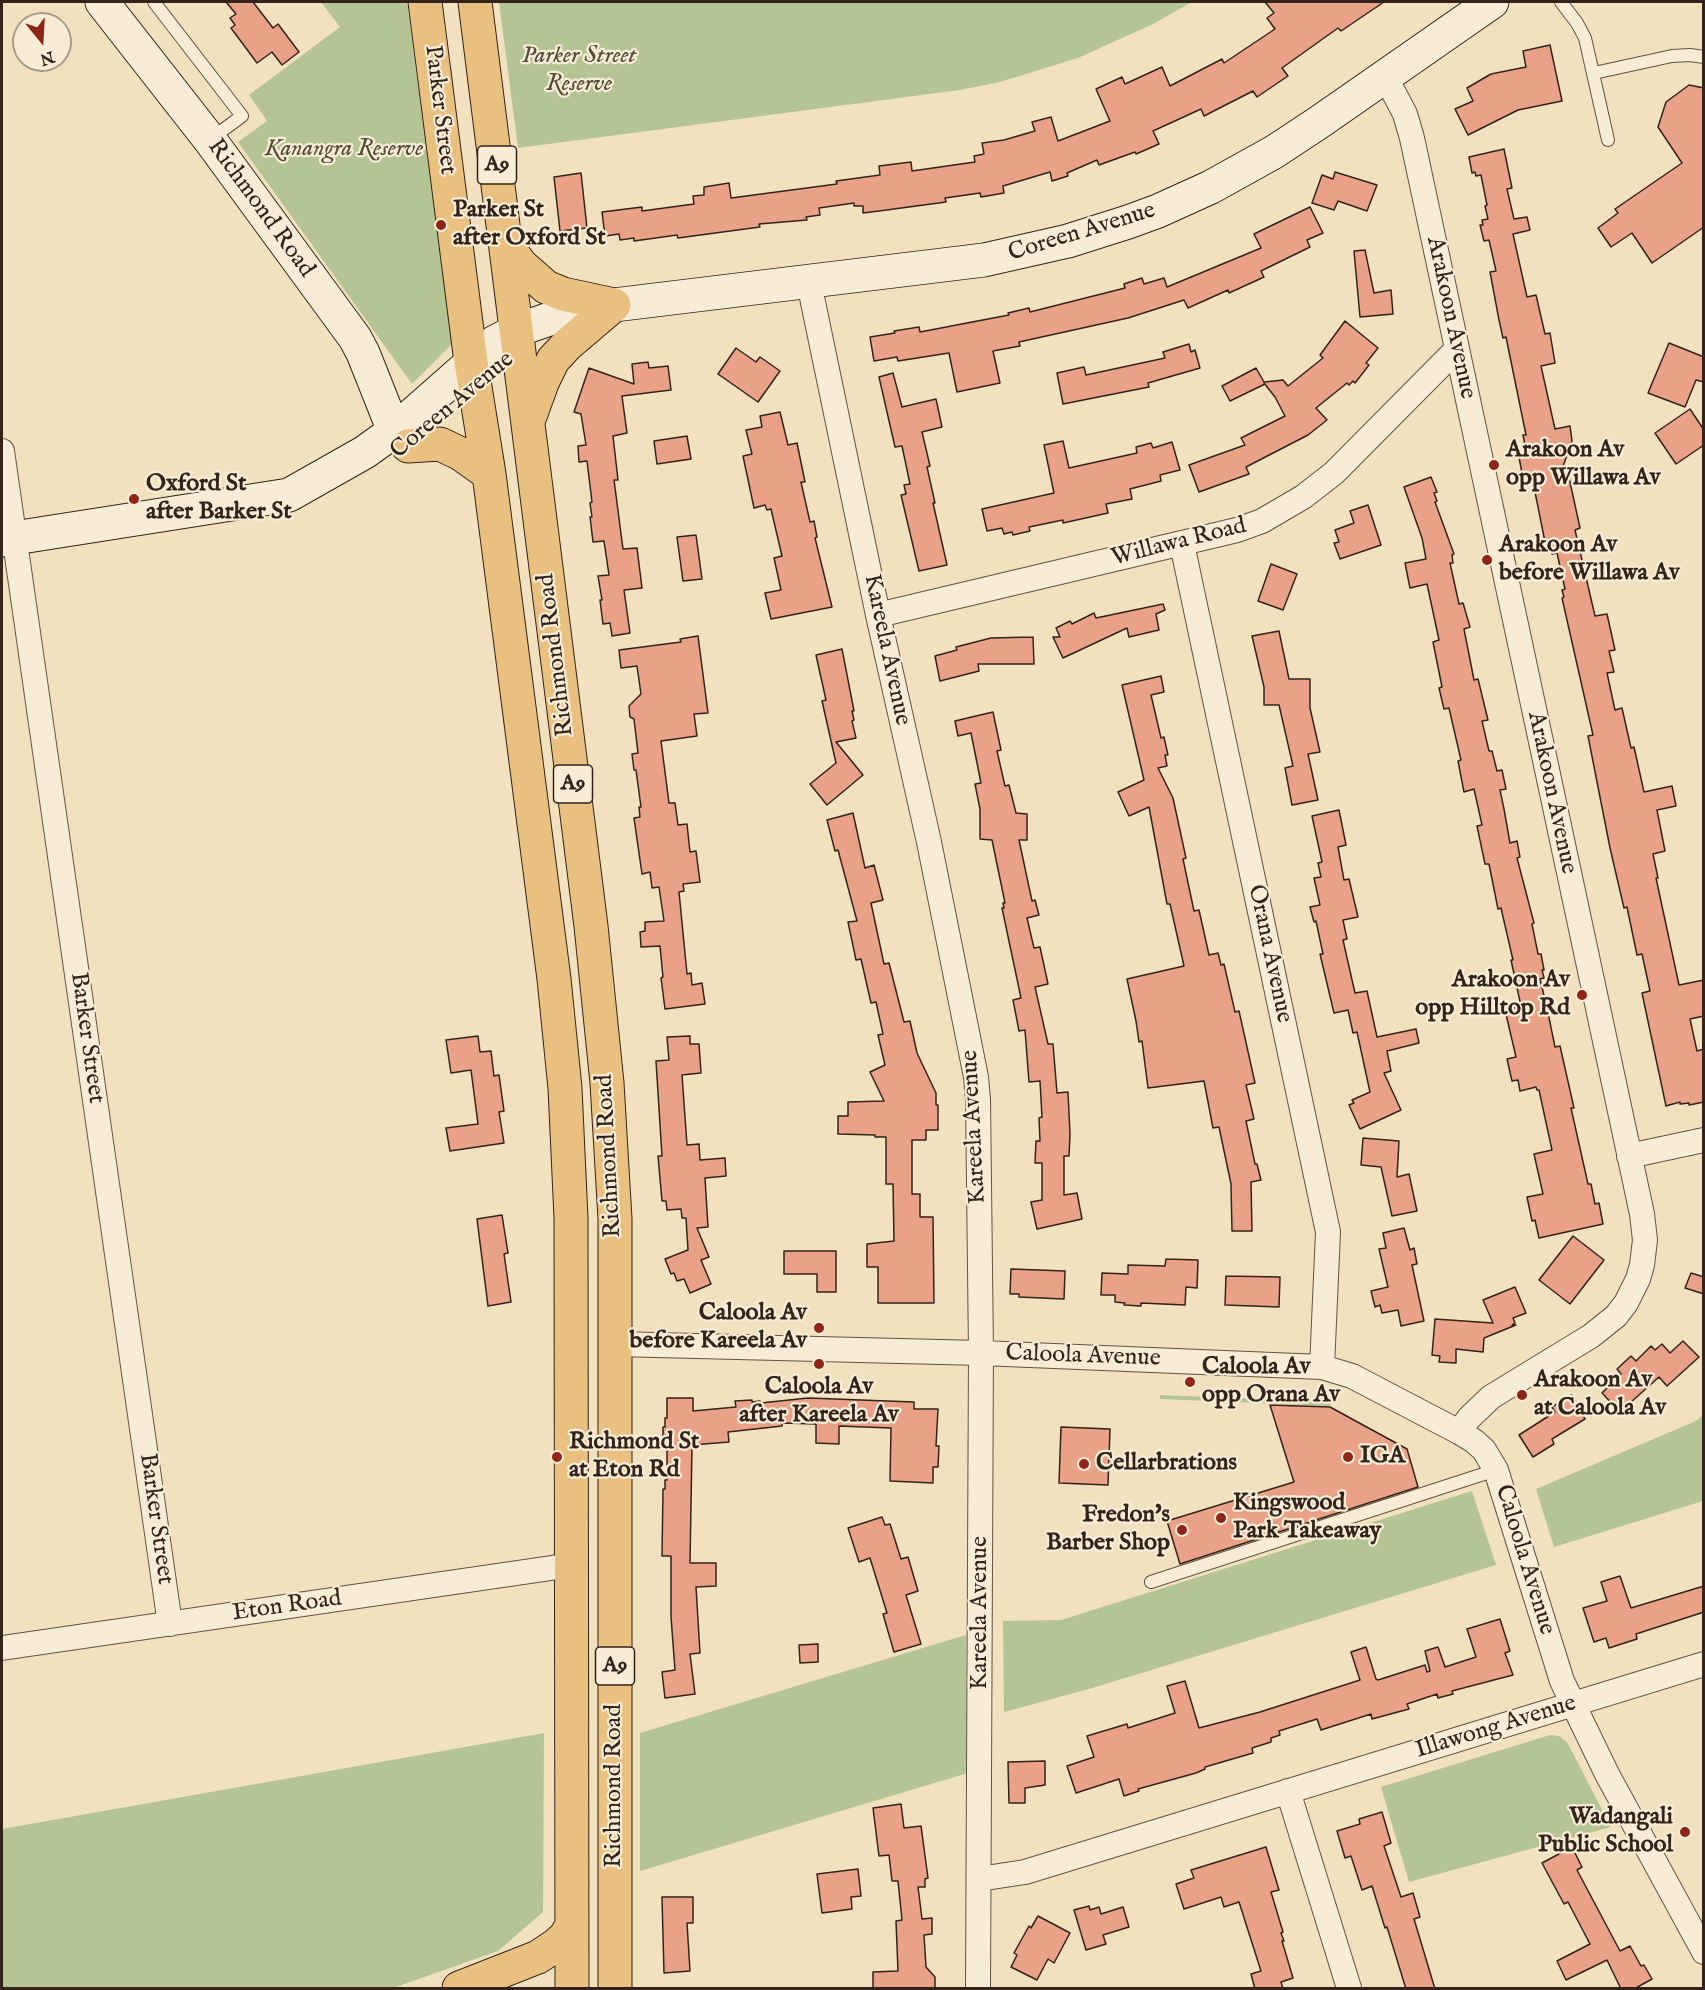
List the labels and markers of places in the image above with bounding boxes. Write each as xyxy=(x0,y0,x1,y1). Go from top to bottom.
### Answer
place label: Parker St after Oxford St xyxy=(453,197,606,253)
marker: Parker St after Oxford St xyxy=(434,218,448,232)
place label: Arakoon Av opp Willawa Av xyxy=(1506,437,1660,493)
marker: Arakoon Av opp Willawa Av xyxy=(1487,458,1501,472)
place label: Oxford St after Barker St xyxy=(146,471,292,527)
marker: Oxford St after Barker St xyxy=(127,492,141,506)
place label: Arakoon Av before Willawa Av xyxy=(1499,532,1680,588)
marker: Arakoon Av before Willawa Av xyxy=(1480,553,1494,567)
place label: Arakoon Av opp Hilltop Rd xyxy=(1415,967,1570,1023)
marker: Arakoon Av opp Hilltop Rd xyxy=(1575,988,1589,1002)
place label: Caloola Av before Kareela Av xyxy=(630,1300,807,1356)
marker: Caloola Av before Kareela Av xyxy=(812,1321,826,1335)
place label: Caloola Av opp Orana Av xyxy=(1202,1354,1340,1410)
marker: Caloola Av after Kareela Av xyxy=(812,1357,826,1371)
place label: Arakoon Av at Caloola Av xyxy=(1534,1367,1666,1423)
place label: Caloola Av after Kareela Av xyxy=(739,1374,899,1430)
marker: Caloola Av opp Orana Av xyxy=(1183,1375,1197,1389)
marker: Arakoon Av at Caloola Av xyxy=(1515,1388,1529,1402)
place label: Richmond St at Eton Rd xyxy=(569,1429,699,1485)
place label: IGA xyxy=(1360,1443,1405,1471)
marker: Richmond St at Eton Rd xyxy=(550,1450,564,1464)
place label: Cellarbrations xyxy=(1096,1450,1237,1478)
marker: IGA xyxy=(1341,1450,1355,1464)
marker: Cellarbrations xyxy=(1077,1457,1091,1471)
place label: Kingswood Park Takeaway xyxy=(1233,1490,1381,1546)
place label: Fredon's Barber Shop xyxy=(1046,1502,1170,1558)
marker: Kingswood Park Takeaway xyxy=(1214,1511,1228,1525)
marker: Fredon's Barber Shop xyxy=(1175,1523,1189,1537)
place label: Wadangali Public School xyxy=(1538,1804,1673,1860)
marker: Wadangali Public School xyxy=(1678,1825,1692,1839)

